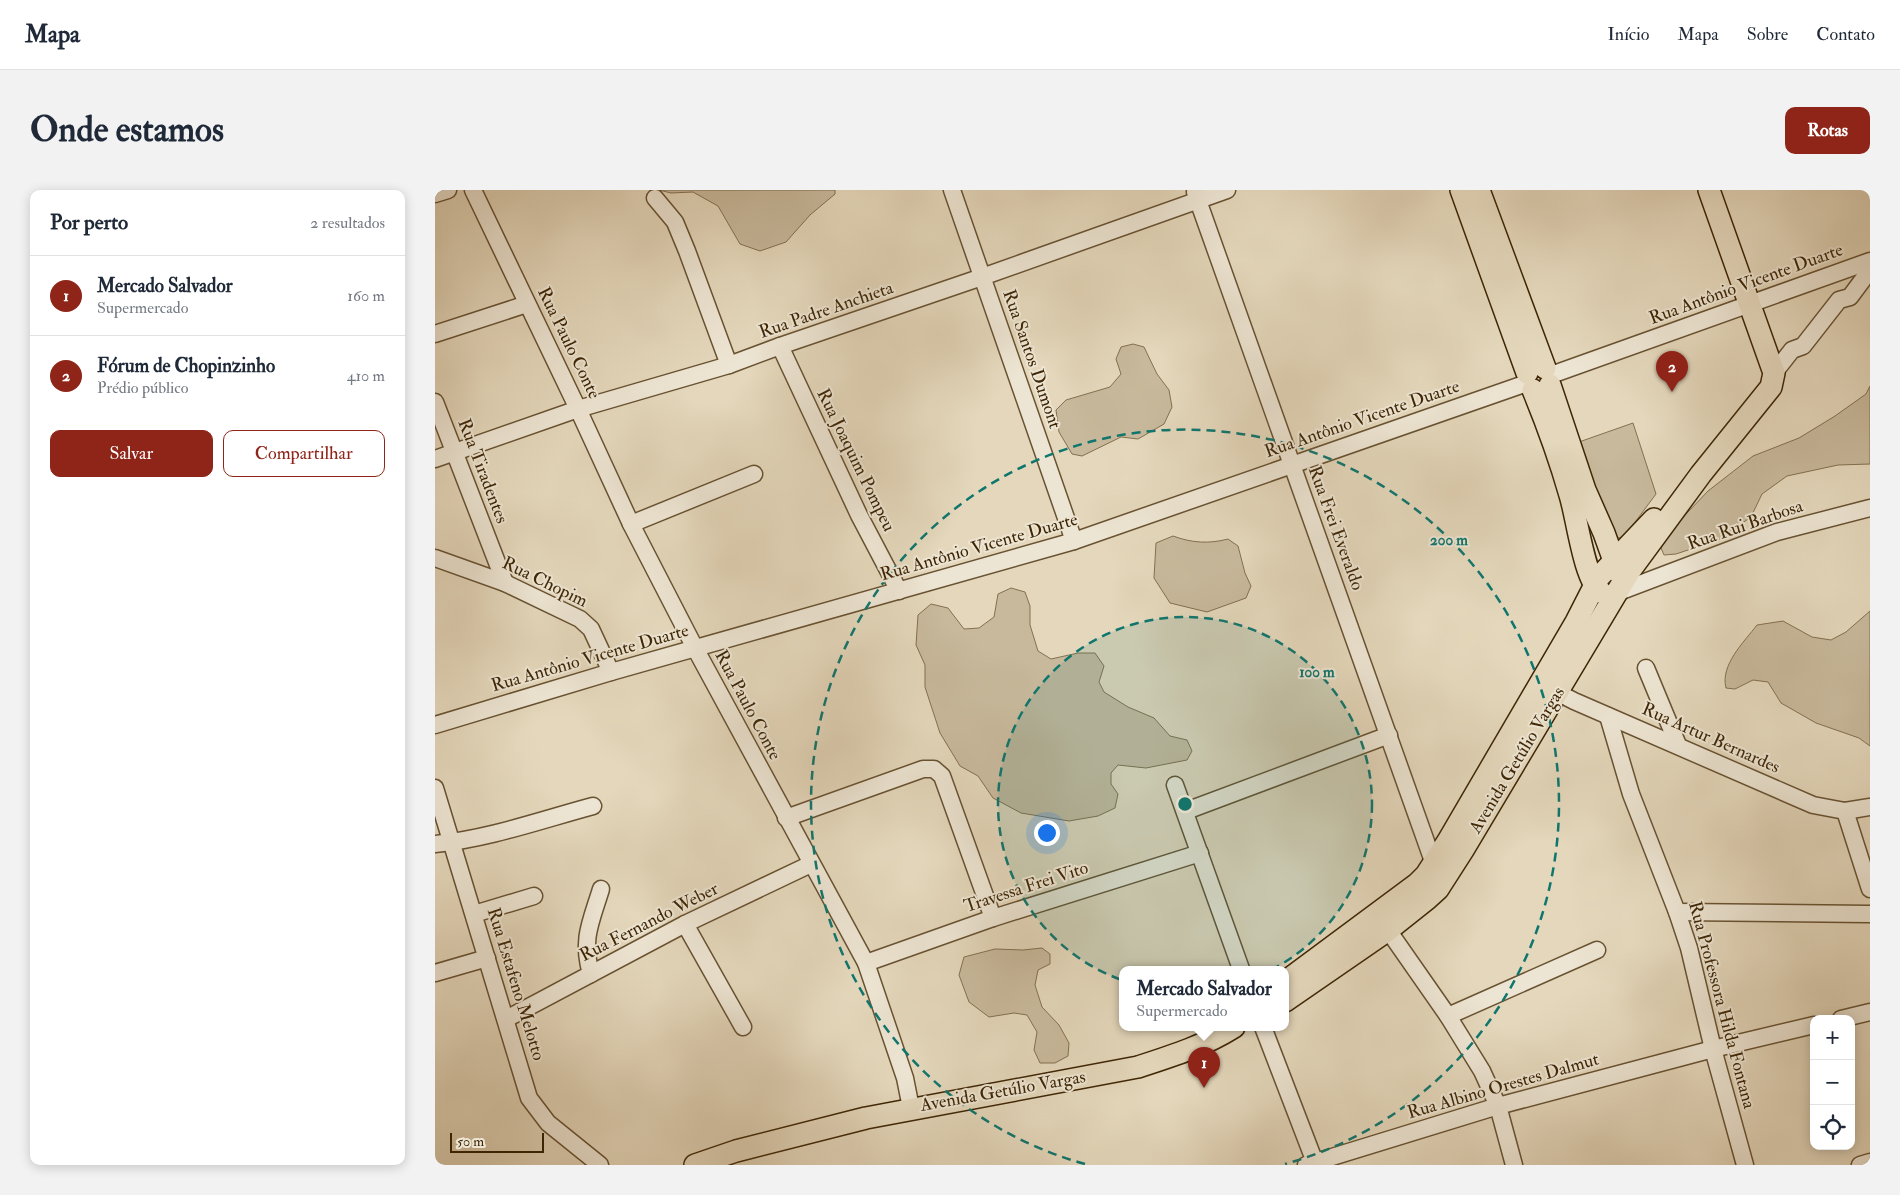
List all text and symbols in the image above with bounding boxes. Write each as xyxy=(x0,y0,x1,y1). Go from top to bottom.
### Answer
text: Mapa xyxy=(25,19,80,50)
text: Início xyxy=(1608,23,1649,46)
text: Mapa xyxy=(1677,23,1719,46)
text: Sobre xyxy=(1747,23,1788,46)
text: Contato xyxy=(1816,23,1875,46)
button: Rotas xyxy=(1785,107,1870,154)
text: Onde estamos xyxy=(30,108,224,152)
text: Por perto xyxy=(50,209,128,236)
text: 2 resultados xyxy=(310,213,385,233)
street label: Rua Antônio Vicente Duarte xyxy=(1646,238,1847,330)
text: Mercado Salvador xyxy=(97,274,233,298)
street label: Rua Padre Anchieta xyxy=(756,276,897,344)
street label: Rua Paulo Conte xyxy=(532,283,606,403)
text: 1 xyxy=(63,286,69,306)
text: 160 m xyxy=(347,286,385,306)
street label: Rua Santos Dumont xyxy=(997,286,1067,432)
text: Supermercado xyxy=(97,298,188,318)
pin: 2 xyxy=(1656,351,1688,392)
text: Fórum de Chopinzinho xyxy=(97,354,275,378)
text: 2 xyxy=(62,366,70,386)
text: 410 m xyxy=(347,366,385,386)
street label: Rua Antônio Vicente Duarte xyxy=(1262,375,1463,463)
text: Prédio público xyxy=(97,378,188,398)
street label: Rua Joaquim Pompeu xyxy=(811,385,901,535)
street label: Rua Tiradentes xyxy=(452,415,514,527)
button: Salvar xyxy=(50,430,213,477)
button: Compartilhar xyxy=(223,430,385,477)
street label: Rua Frei Everaldo xyxy=(1303,463,1369,594)
street label: Rua Rui Barbosa xyxy=(1684,494,1806,556)
street label: Rua Antônio Vicente Duarte xyxy=(877,508,1081,586)
text: 200 m xyxy=(1430,531,1468,550)
street label: Rua Chopim xyxy=(498,551,592,613)
street label: Rua Antônio Vicente Duarte xyxy=(488,619,692,697)
street label: Rua Paulo Conte xyxy=(709,646,787,764)
text: 100 m xyxy=(1299,663,1335,682)
street label: Avenida Getúlio Vargas xyxy=(1464,682,1570,839)
street label: Rua Artur Bernardes xyxy=(1638,697,1784,779)
centre of rings xyxy=(1176,795,1194,813)
your location xyxy=(1034,820,1060,846)
street label: Travessa Frei Vito xyxy=(961,856,1091,918)
street label: Rua Fernando Weber xyxy=(576,877,723,967)
street label: Rua Professora Hilda Fontana xyxy=(1683,899,1761,1112)
street label: Rua Estafeno Melotto xyxy=(482,905,550,1064)
popup xyxy=(1119,966,1289,1031)
text: Mercado Salvador xyxy=(1136,977,1272,1001)
text: Supermercado xyxy=(1136,1001,1228,1021)
map controls xyxy=(1810,1015,1855,1150)
button: + xyxy=(1810,1015,1855,1060)
pin: 1 xyxy=(1188,1047,1220,1088)
street label: Rua Albino Orestes Dalmut xyxy=(1405,1048,1602,1124)
button: − xyxy=(1810,1060,1855,1105)
street label: Avenida Getúlio Vargas xyxy=(918,1065,1087,1117)
button: locate xyxy=(1810,1105,1855,1150)
scale bar xyxy=(450,1130,544,1153)
text: 50 m xyxy=(457,1133,484,1150)

